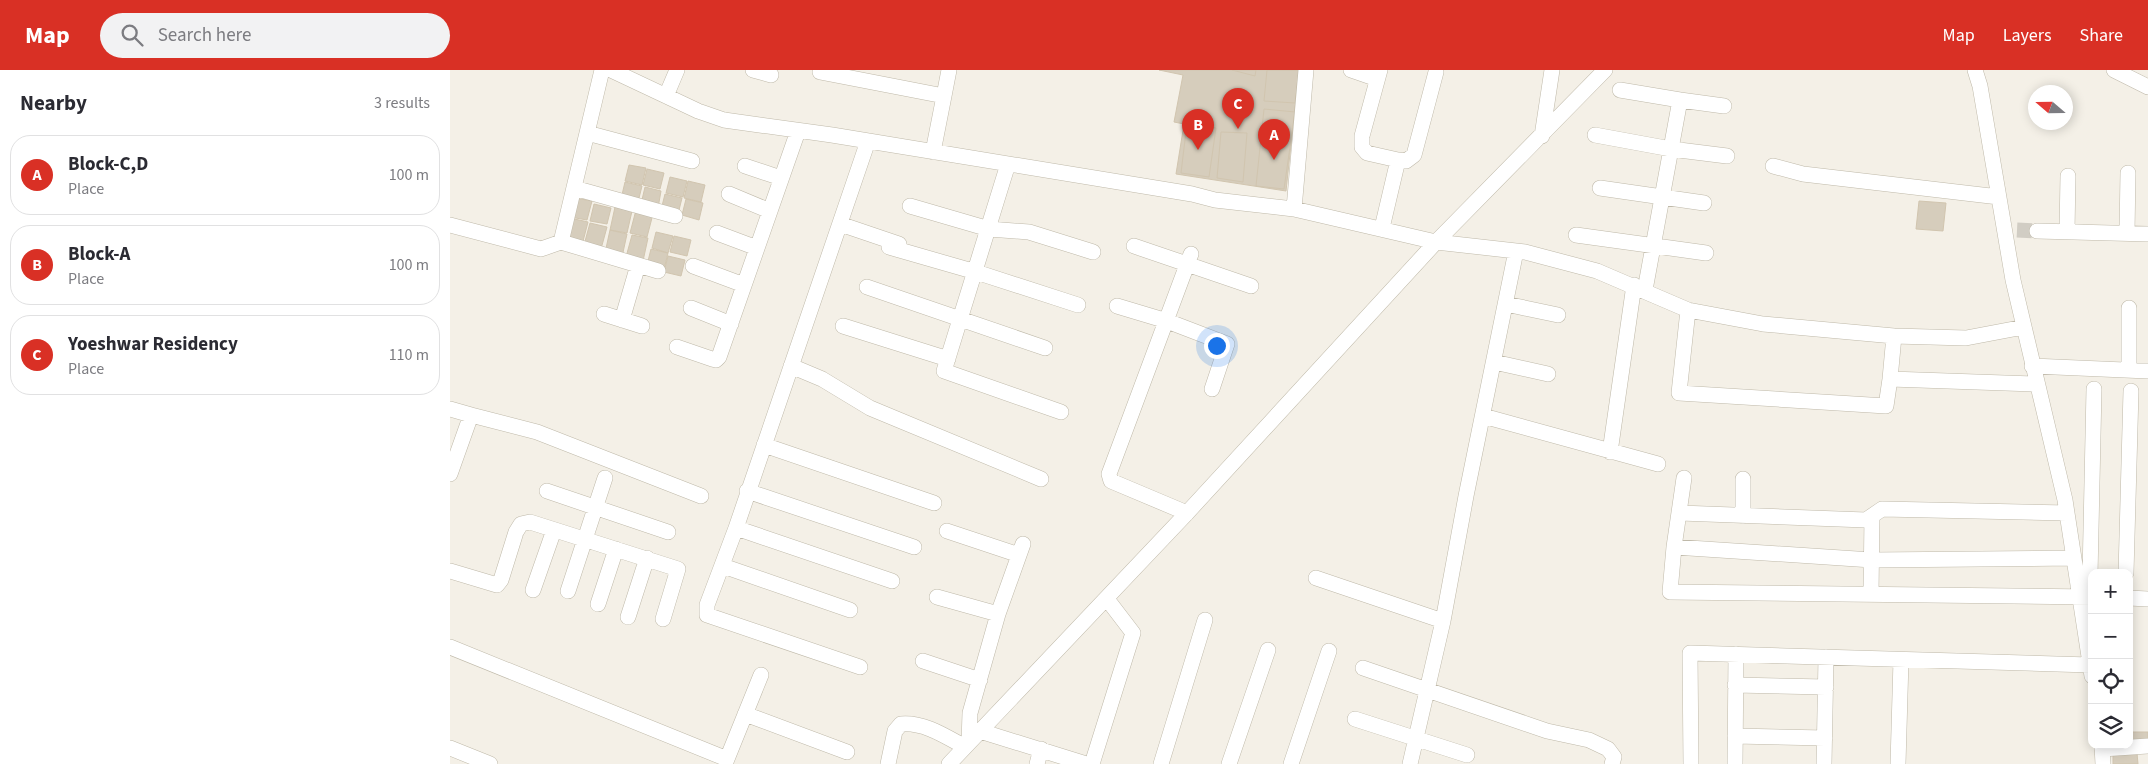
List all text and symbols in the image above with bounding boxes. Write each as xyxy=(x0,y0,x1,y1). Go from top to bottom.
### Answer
search box xyxy=(100,13,450,58)
text: Map xyxy=(25,18,70,53)
icon: search xyxy=(118,21,146,49)
text: Search here xyxy=(158,22,251,49)
text: Map xyxy=(1943,23,1975,48)
text: Layers xyxy=(2003,23,2052,48)
text: Share xyxy=(2080,23,2123,48)
north arrow xyxy=(2028,85,2073,130)
text: Nearby xyxy=(20,88,87,118)
pin: C xyxy=(1222,88,1254,129)
text: 3 results xyxy=(374,92,430,114)
pin: B xyxy=(1182,109,1214,150)
pin: A xyxy=(1258,119,1290,160)
text: Block-C,D xyxy=(68,151,148,178)
text: A xyxy=(32,164,42,186)
text: 100 m xyxy=(389,164,429,186)
text: Place xyxy=(68,178,104,200)
text: Block-A xyxy=(68,241,130,268)
text: B xyxy=(32,254,42,276)
text: 100 m xyxy=(389,254,429,276)
text: Place xyxy=(68,268,104,290)
text: Yoeshwar Residency xyxy=(68,331,238,358)
your location xyxy=(1204,333,1230,359)
text: C xyxy=(32,344,42,366)
text: 110 m xyxy=(389,344,429,366)
text: Place xyxy=(68,358,104,380)
map controls xyxy=(2088,569,2133,749)
button: + xyxy=(2088,569,2133,614)
button: − xyxy=(2088,614,2133,659)
button: locate xyxy=(2088,659,2133,704)
button: layers xyxy=(2088,704,2133,749)

